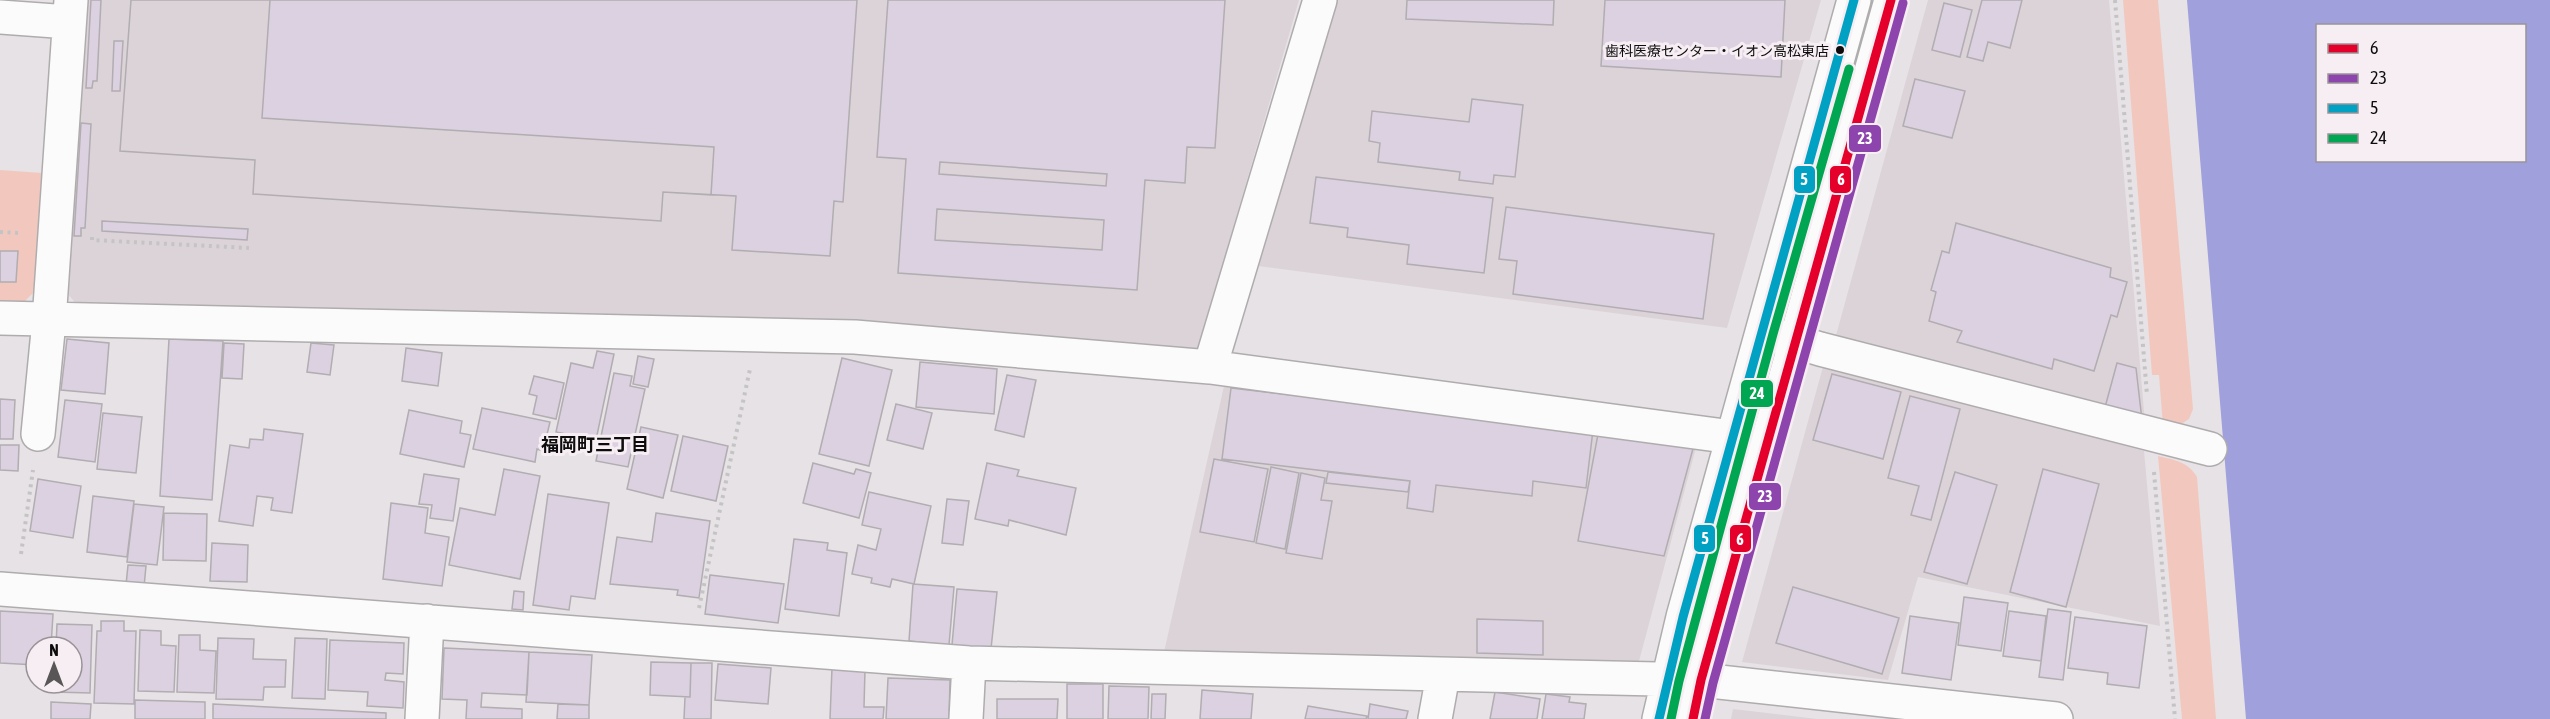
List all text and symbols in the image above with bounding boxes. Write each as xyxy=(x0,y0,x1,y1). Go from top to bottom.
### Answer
legend xyxy=(2316,24,2526,162)
text: 6 xyxy=(2370,37,2378,58)
place label: 歯科医療センター・イオン高松東店 xyxy=(1605,43,1829,59)
marker: 歯科医療センター・イオン高松東店 xyxy=(1834,44,1846,56)
text: 23 xyxy=(2370,67,2387,88)
text: 5 xyxy=(2370,97,2378,118)
line badge: 23 xyxy=(1848,124,1882,153)
text: 24 xyxy=(2370,127,2387,148)
text: 23 xyxy=(1857,129,1873,147)
line badge: 5 xyxy=(1793,165,1816,194)
line badge: 6 xyxy=(1829,165,1852,194)
text: 5 xyxy=(1800,170,1808,188)
text: 6 xyxy=(1837,170,1845,188)
line badge: 24 xyxy=(1740,379,1774,408)
text: 24 xyxy=(1749,384,1765,402)
district label: 福岡町三丁目 xyxy=(541,434,649,455)
line badge: 23 xyxy=(1748,482,1782,511)
text: 23 xyxy=(1757,487,1773,505)
line badge: 5 xyxy=(1693,524,1716,553)
line badge: 6 xyxy=(1729,524,1752,553)
text: 5 xyxy=(1701,529,1709,547)
text: 6 xyxy=(1736,530,1744,548)
north arrow xyxy=(24,635,84,695)
text: N xyxy=(49,641,59,659)

